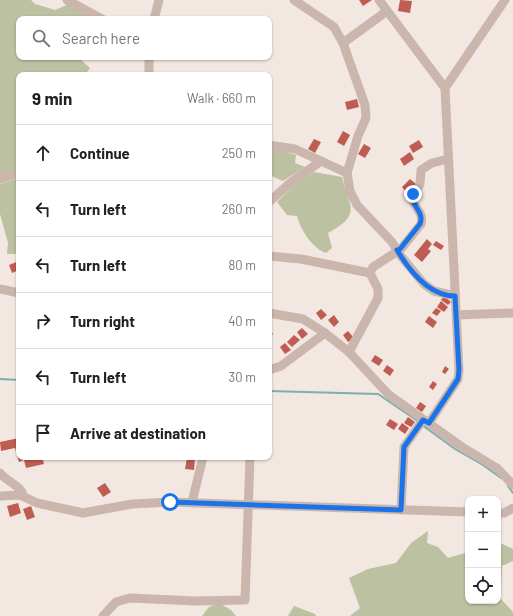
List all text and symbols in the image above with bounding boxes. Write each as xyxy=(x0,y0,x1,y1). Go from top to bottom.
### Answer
search box xyxy=(16,16,272,60)
icon: search xyxy=(30,27,52,49)
text: Search here xyxy=(62,29,140,47)
text: 9 min xyxy=(32,88,72,108)
text: Walk · 660 m xyxy=(187,90,256,106)
icon: ahead xyxy=(32,142,54,164)
text: Continue xyxy=(70,144,130,162)
text: 250 m xyxy=(222,145,256,161)
route end xyxy=(404,185,422,203)
icon: left xyxy=(32,198,54,220)
text: Turn left xyxy=(70,200,126,218)
text: 260 m xyxy=(222,201,256,217)
icon: left xyxy=(32,254,54,276)
text: Turn left xyxy=(70,256,126,274)
text: 80 m xyxy=(229,257,256,273)
icon: right xyxy=(32,310,54,332)
text: Turn right xyxy=(70,312,135,330)
text: 40 m xyxy=(228,313,256,329)
icon: left xyxy=(32,366,54,388)
text: Turn left xyxy=(70,368,126,386)
text: 30 m xyxy=(229,369,256,385)
icon: arrive xyxy=(32,422,54,444)
text: Arrive at destination xyxy=(70,424,206,442)
route start xyxy=(161,493,179,511)
map controls xyxy=(465,496,501,604)
button: + xyxy=(465,496,501,532)
button: − xyxy=(465,532,501,568)
button: locate xyxy=(465,568,501,604)

